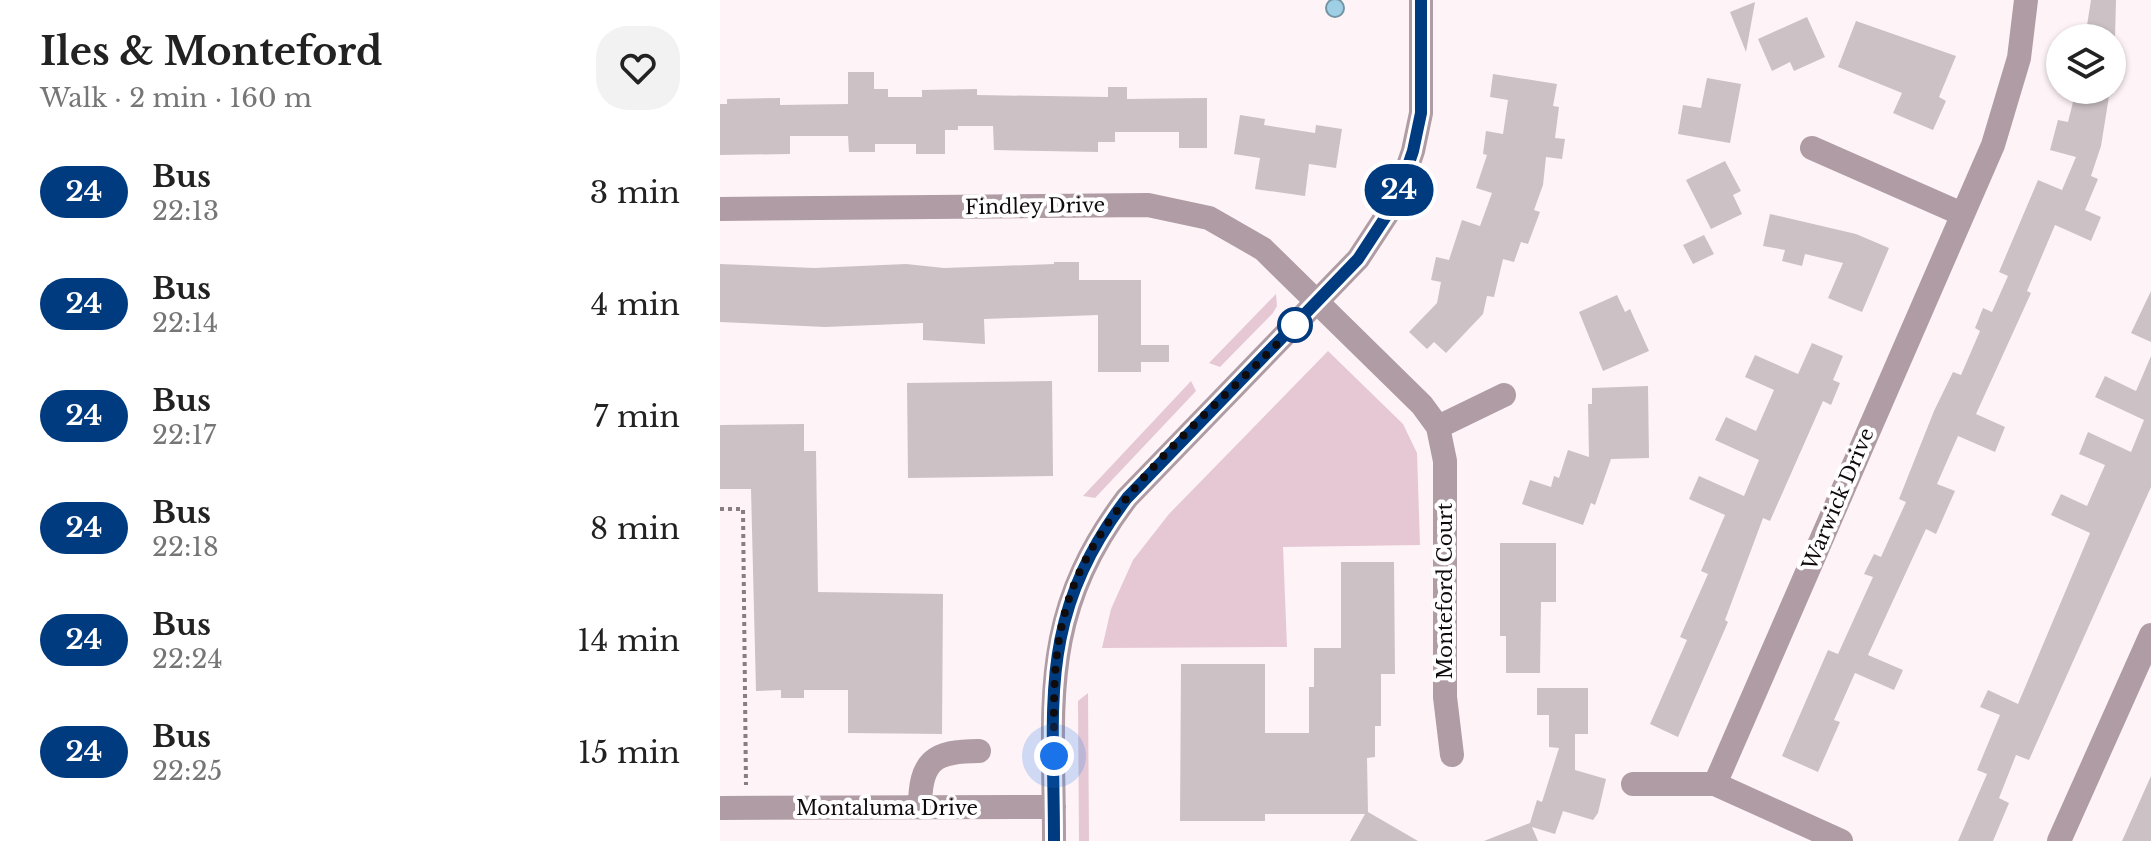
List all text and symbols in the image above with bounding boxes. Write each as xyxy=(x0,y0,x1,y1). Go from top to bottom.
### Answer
map controls xyxy=(2046,24,2126,104)
button: layers xyxy=(2046,24,2126,104)
button: heart xyxy=(596,26,680,110)
text: Iles & Monteford xyxy=(40,28,382,75)
text: Walk · 2 min · 160 m xyxy=(40,82,312,114)
text: Bus xyxy=(152,158,211,195)
line badge: 24 xyxy=(1363,164,1435,216)
text: 24 xyxy=(1381,172,1417,207)
text: 24 xyxy=(66,174,102,209)
text: 3 min xyxy=(590,174,680,211)
street label: Findley Drive xyxy=(965,193,1105,219)
text: 22:13 xyxy=(152,195,219,227)
text: Bus xyxy=(152,270,211,307)
text: 24 xyxy=(66,286,102,321)
text: 4 min xyxy=(591,286,680,323)
text: 22:14 xyxy=(152,307,218,339)
unlabelled marker xyxy=(1278,308,1312,342)
text: Bus xyxy=(152,382,211,419)
text: 24 xyxy=(66,398,102,433)
text: 7 min xyxy=(593,398,680,435)
text: 22:17 xyxy=(152,419,216,451)
street label: Warwick Drive xyxy=(1797,424,1879,575)
text: Bus xyxy=(152,494,211,531)
street label: Monteford Court xyxy=(1433,502,1457,679)
text: 24 xyxy=(66,510,102,545)
text: 8 min xyxy=(590,510,680,547)
text: 22:18 xyxy=(152,531,219,563)
text: Bus xyxy=(152,606,211,643)
text: 24 xyxy=(66,622,102,657)
text: 14 min xyxy=(577,622,680,659)
text: 22:24 xyxy=(152,643,223,675)
text: Bus xyxy=(152,718,211,755)
text: 24 xyxy=(66,734,102,769)
text: 15 min xyxy=(578,734,680,771)
your location xyxy=(1034,736,1074,776)
text: 22:25 xyxy=(152,755,222,787)
street label: Montaluma Drive xyxy=(796,796,978,820)

